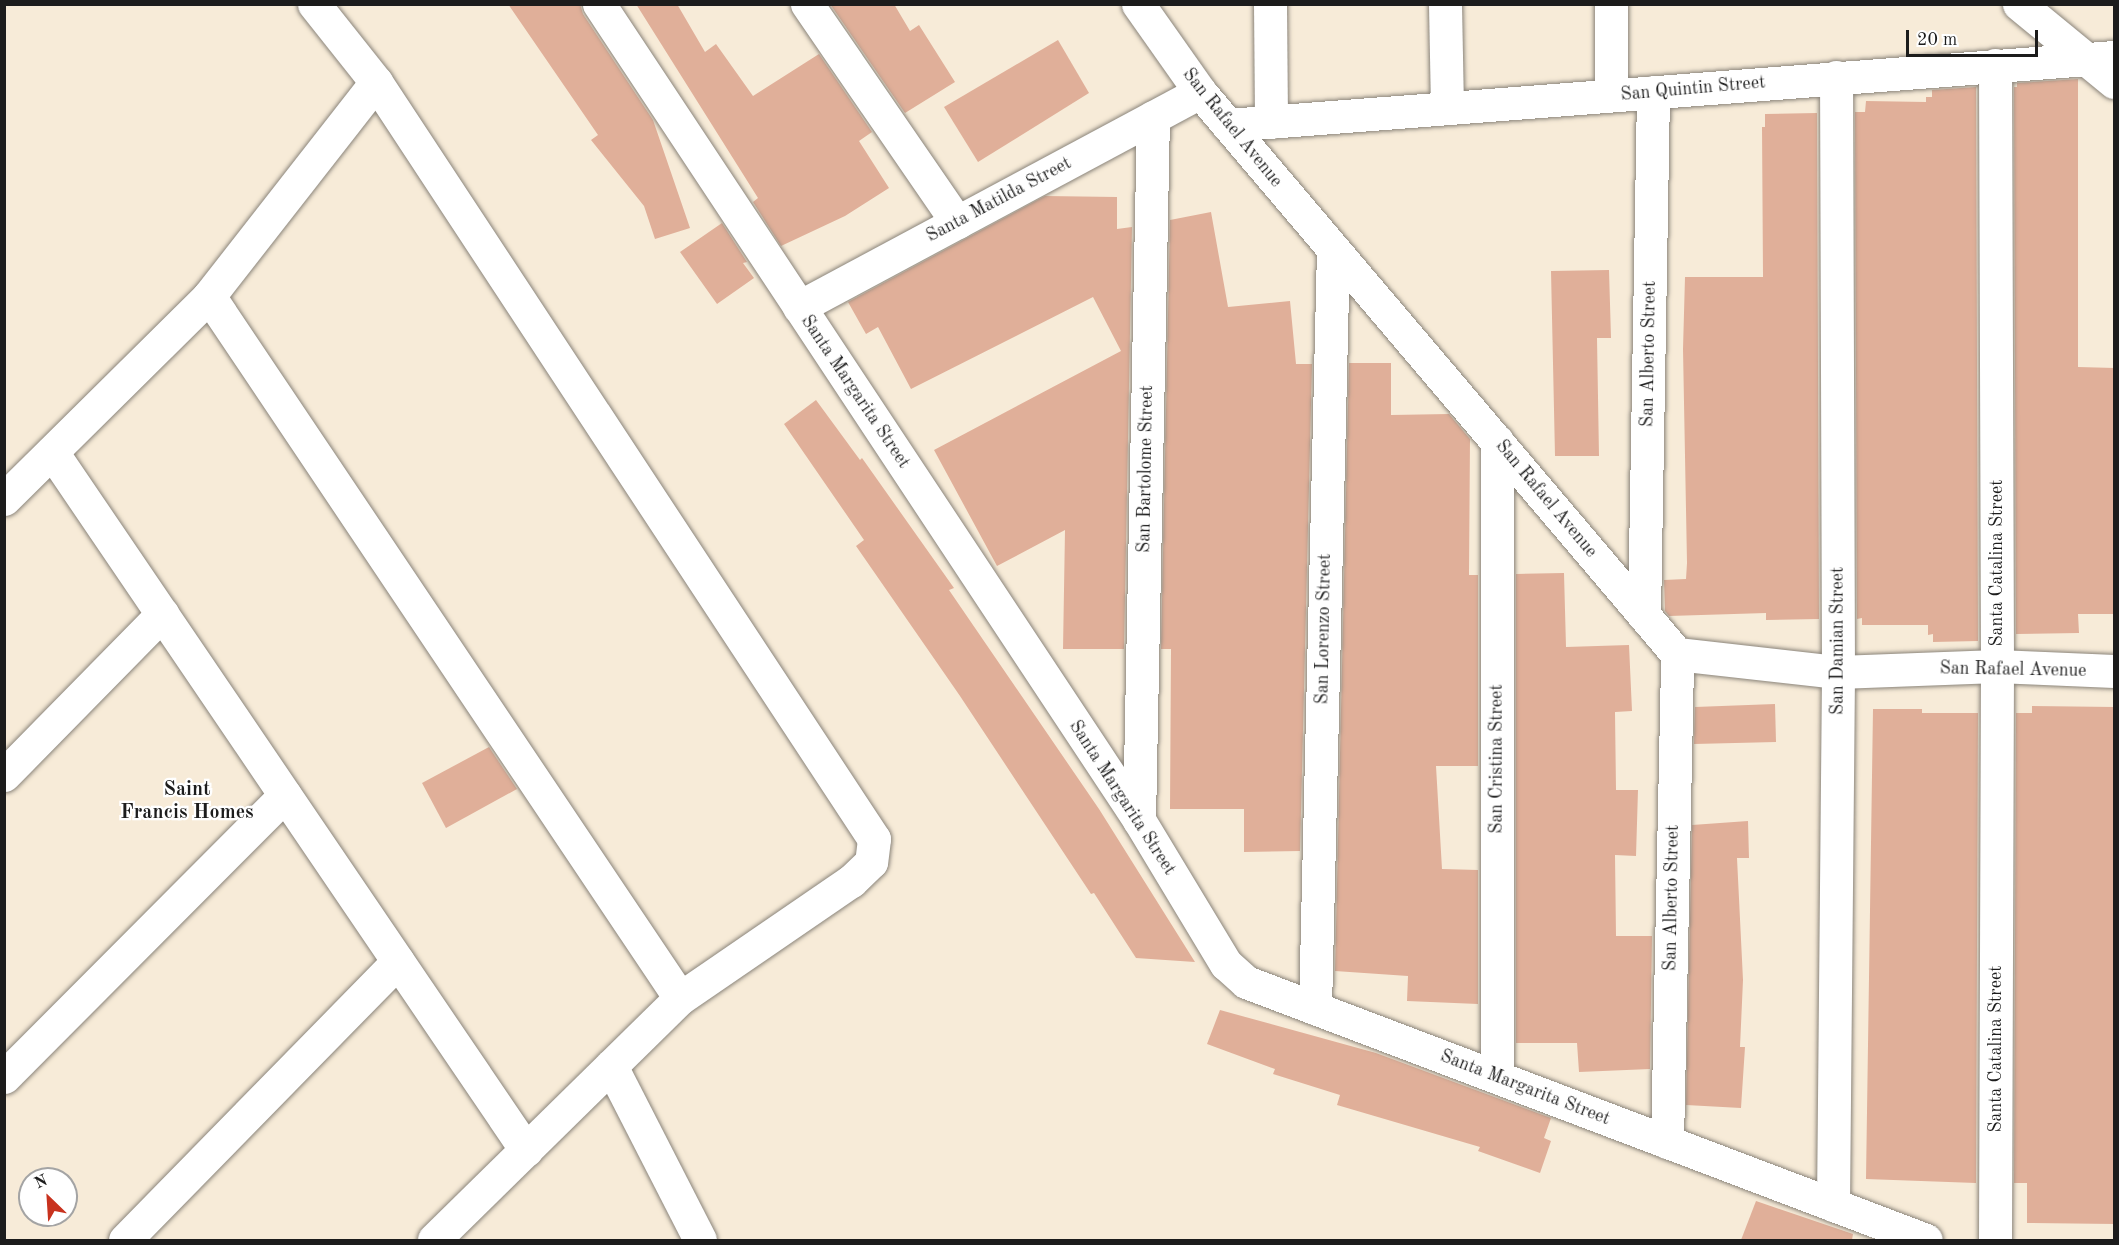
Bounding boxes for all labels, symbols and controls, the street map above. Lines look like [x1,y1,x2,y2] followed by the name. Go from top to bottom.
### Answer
[1909,18,2041,56] scale bar
[1917,31,1957,49] text: 20 m
[1177,64,1287,192] street label: San Rafael Avenue
[1620,72,1766,106] street label: San Quintin Street
[923,153,1075,247] street label: Santa Matilda Street
[1637,281,1661,427] street label: San Alberto Street
[796,311,914,473] street label: Santa Margarita Street
[1134,385,1158,553] street label: San Bartolome Street
[1491,436,1601,562] street label: San Rafael Avenue
[1986,479,2008,647] street label: Santa Catalina Street
[1312,553,1336,705] street label: San Lorenzo Street
[1827,567,1849,715] street label: San Damian Street
[1939,658,2087,682] street label: San Rafael Avenue
[1486,684,1508,834] street label: San Cristina Street
[1064,717,1180,879] street label: Santa Margarita Street
[120,778,254,825] district label: Saint Francis Homes
[1660,825,1684,971] street label: San Alberto Street
[1985,965,2007,1133] street label: Santa Catalina Street
[1437,1046,1613,1130] street label: Santa Margarita Street
[18,1167,78,1227] north arrow
[32,1173,50,1192] text: N

